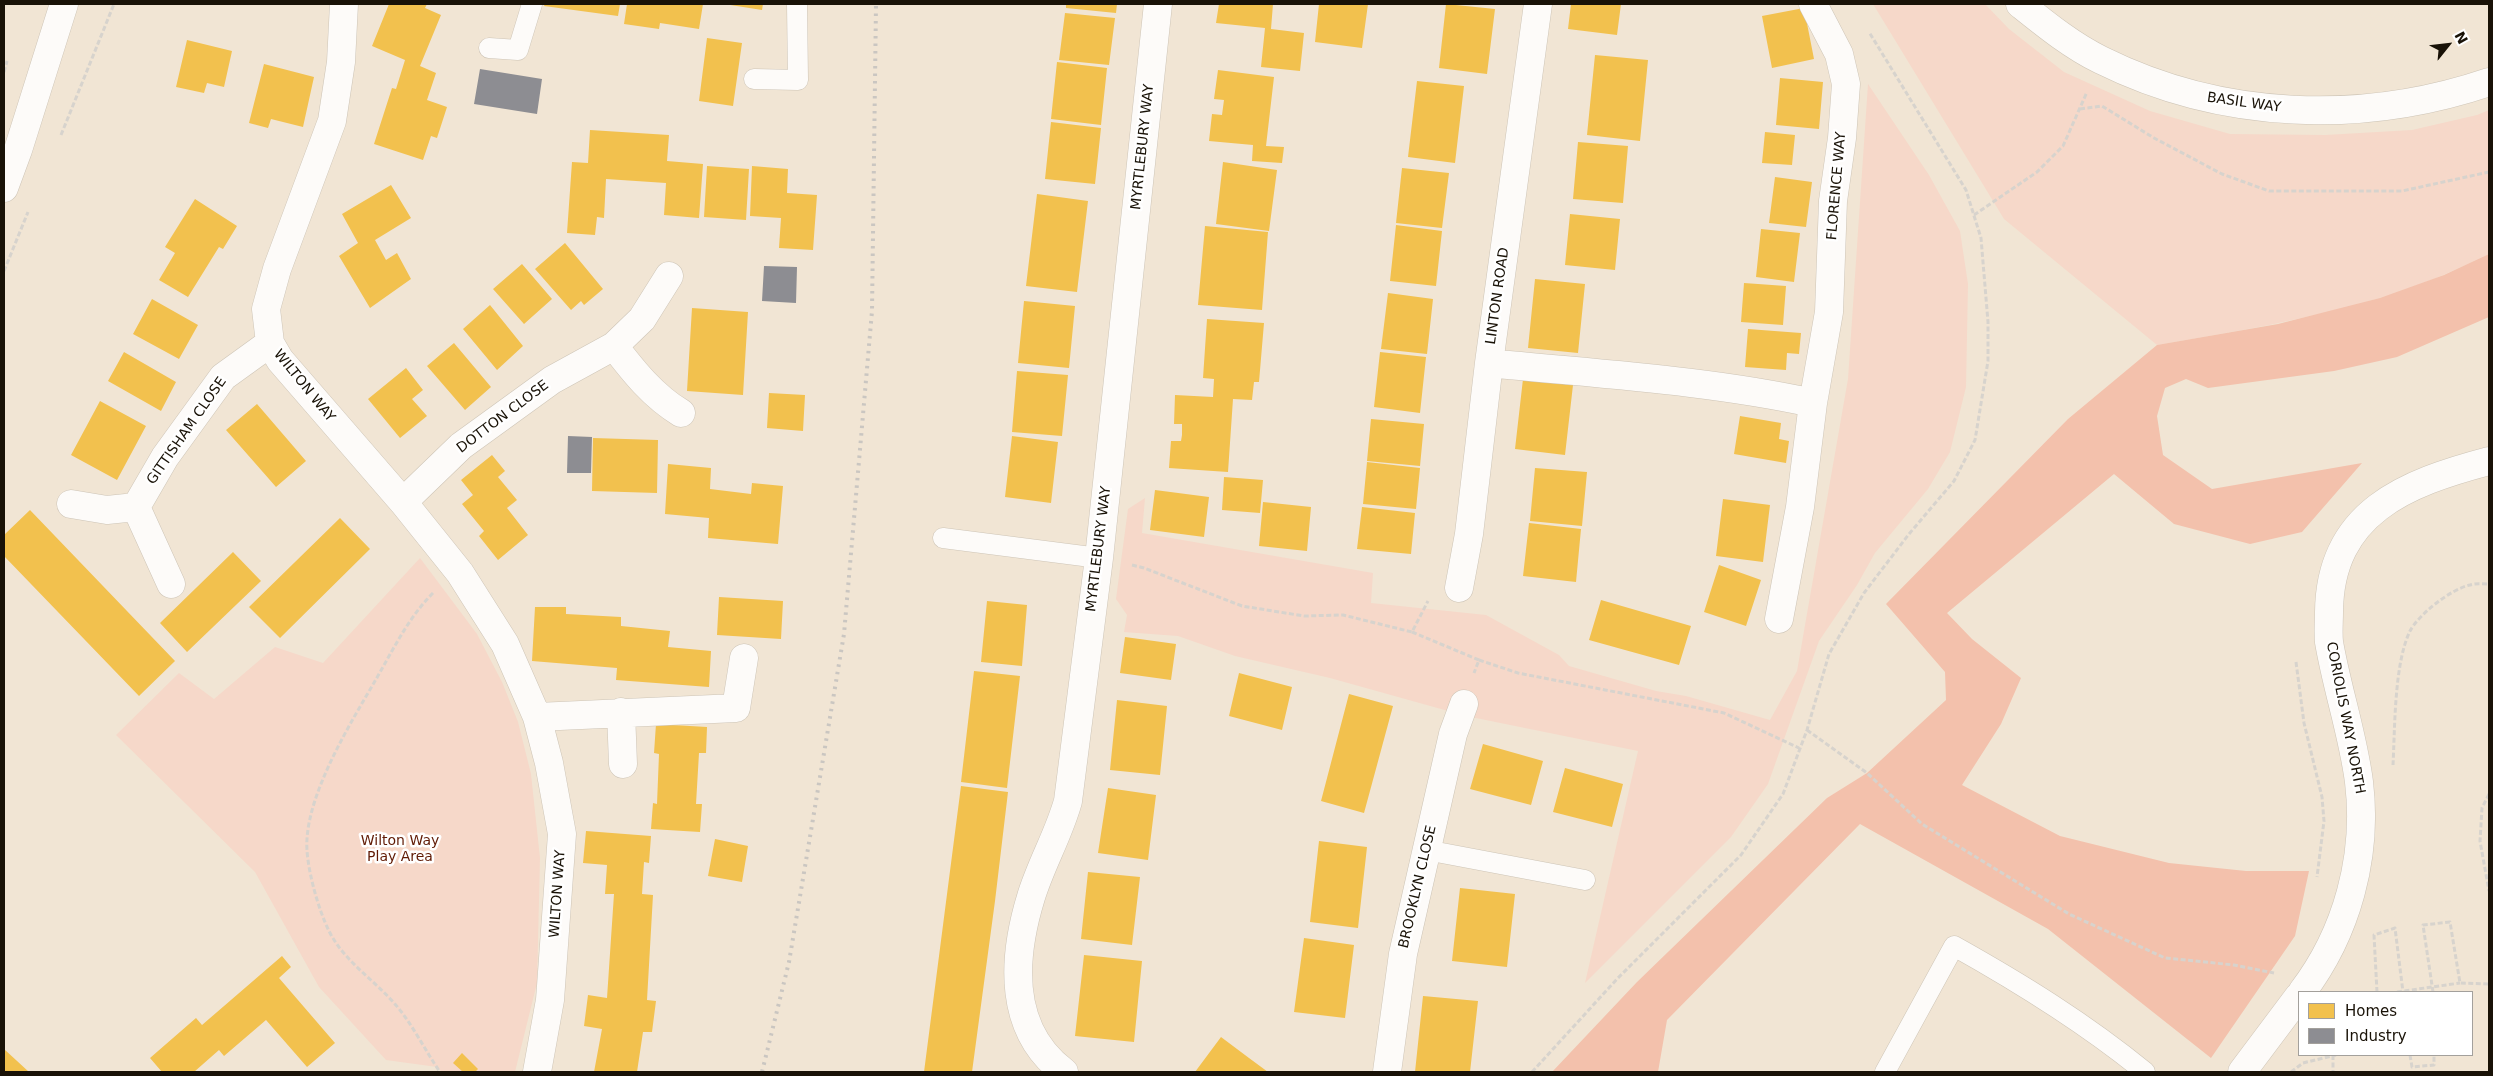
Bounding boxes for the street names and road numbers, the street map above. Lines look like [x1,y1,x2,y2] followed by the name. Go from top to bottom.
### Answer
[1128,83,1158,211] street label: MYRTLEBURY WAY
[2206,89,2282,117] street label: BASIL WAY
[1824,131,1850,241] street label: FLORENCE WAY
[1483,246,1513,346] street label: LINTON ROAD
[270,346,338,426] street label: WILTON WAY
[144,374,230,488] street label: GITTISHAM CLOSE
[454,377,552,457] street label: DOTTON CLOSE
[1083,485,1115,613] street label: MYRTLEBURY WAY
[2322,640,2368,796] street label: CORIOLIS WAY NORTH
[1396,824,1440,950] street label: BROOKLYN CLOSE
[547,849,569,939] street label: WILTON WAY

